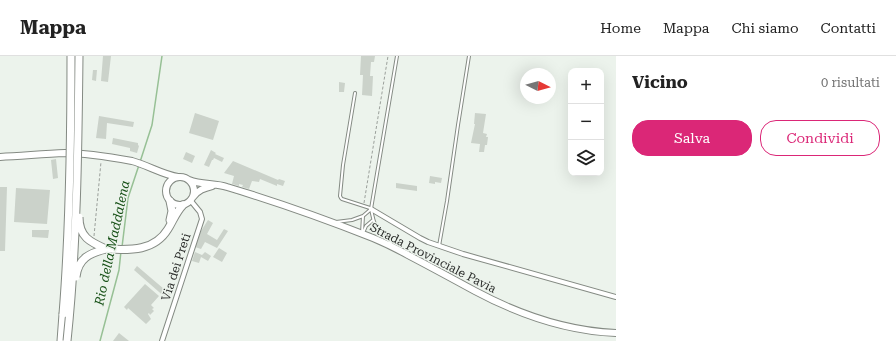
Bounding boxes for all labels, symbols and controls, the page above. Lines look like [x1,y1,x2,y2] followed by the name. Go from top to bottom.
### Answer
[20,16,86,39] text: Mappa
[600,20,641,36] text: Home
[663,20,709,36] text: Mappa
[731,20,799,36] text: Chi siamo
[821,20,876,36] text: Contatti
[520,68,556,104] north arrow
[568,68,604,176] map controls
[568,68,604,104] button: +
[632,72,688,92] text: Vicino
[821,75,880,90] text: 0 risultati
[568,104,604,140] button: −
[632,120,752,156] button: Salva
[760,120,880,156] button: Condividi
[568,140,604,176] button: layers
[91,179,133,308] water label: Rio della Maddalena
[368,220,499,296] street label: Strada Provinciale Pavia
[158,231,194,303] street label: Via dei Preti

